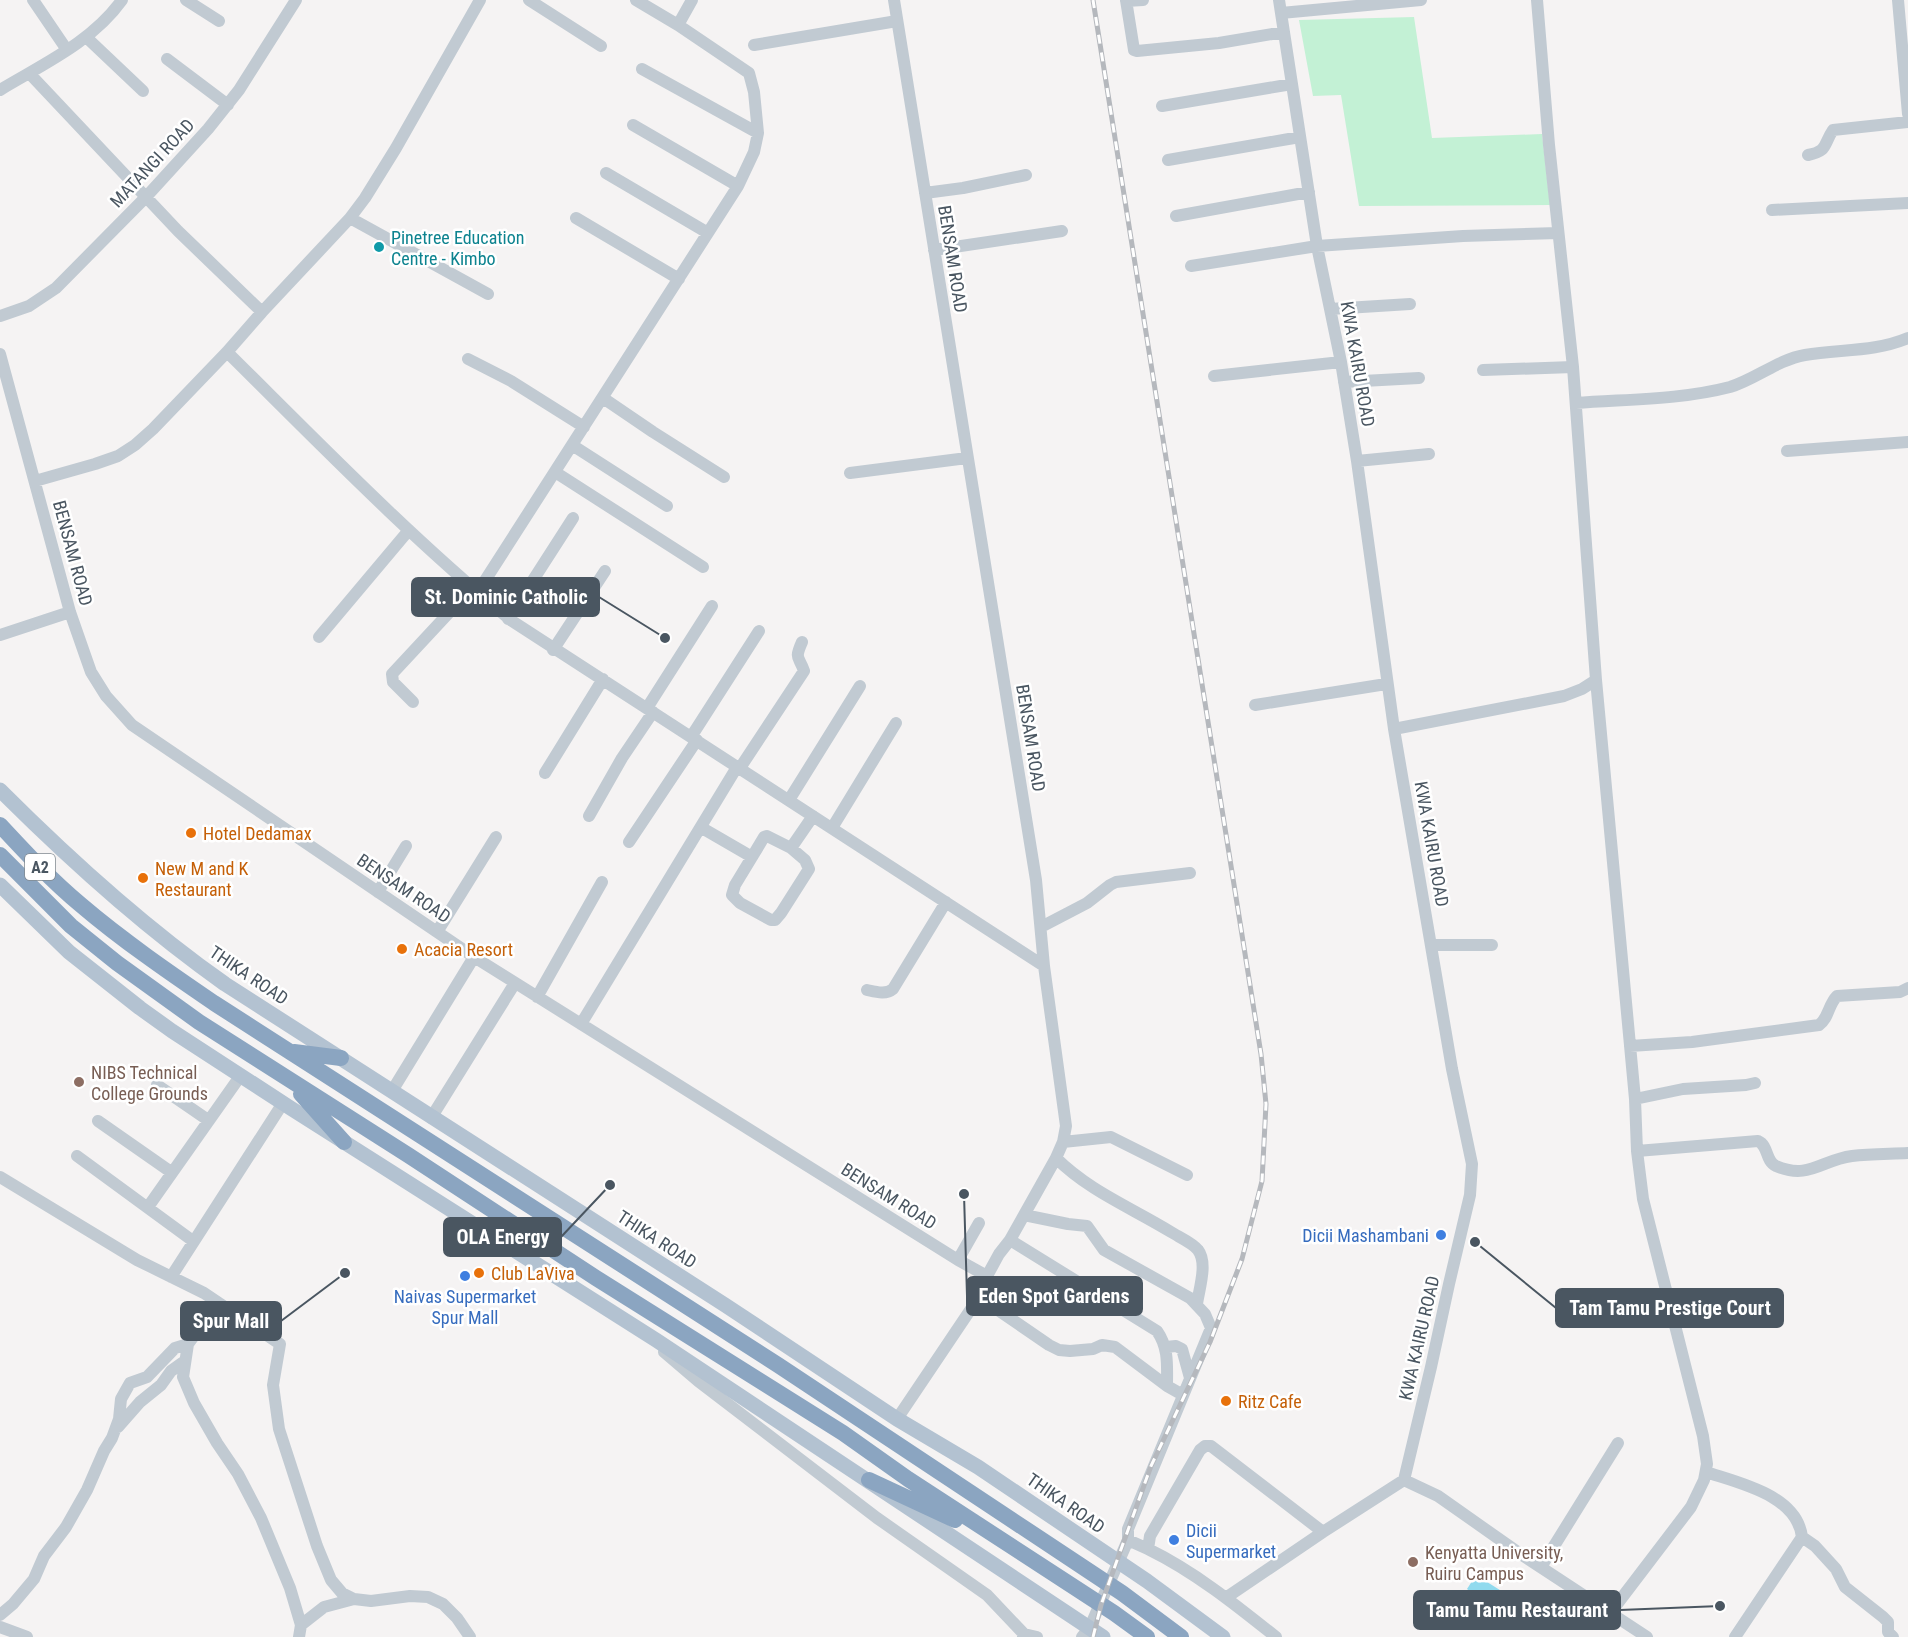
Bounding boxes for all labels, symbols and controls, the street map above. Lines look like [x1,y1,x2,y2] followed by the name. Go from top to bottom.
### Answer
[106,114,198,212] street label: MATANGI ROAD
[934,204,972,314] street label: BENSAM ROAD
[391,227,524,269] place label: Pinetree Education Centre - Kimbo
[372,240,386,254] marker: Pinetree Education Centre - Kimbo
[1337,300,1379,428] street label: KWA KAIRU ROAD
[49,498,97,608] street label: BENSAM ROAD
[412,578,599,616] callout: St. Dominic Catholic
[424,585,588,609] text: St. Dominic Catholic
[1012,683,1050,793] street label: BENSAM ROAD
[1411,780,1453,908] street label: KWA KAIRU ROAD
[203,823,312,844] place label: Hotel Dedamax
[184,826,198,840] marker: Hotel Dedamax
[353,849,455,927] street label: BENSAM ROAD
[25,854,55,880] road number: A2
[155,858,249,900] place label: New M and K Restaurant
[136,871,150,885] marker: New M and K Restaurant
[414,939,513,960] place label: Acacia Resort
[206,941,292,1009] street label: THIKA ROAD
[395,942,409,956] marker: Acacia Resort
[91,1062,208,1104] place label: NIBS Technical College Grounds
[72,1075,86,1089] marker: NIBS Technical College Grounds
[838,1158,940,1234] street label: BENSAM ROAD
[613,1206,701,1272] street label: THIKA ROAD
[444,1218,561,1256] callout: OLA Energy
[456,1225,550,1249] text: OLA Energy
[1302,1225,1429,1246] place label: Dicii Mashambani
[1434,1228,1448,1242] marker: Dicii Mashambani
[491,1263,575,1284] place label: Club LaViva
[472,1266,486,1280] marker: Club LaViva
[458,1269,472,1283] marker: Naivas Supermarket Spur Mall
[1394,1274,1444,1402] street label: KWA KAIRU ROAD
[967,1277,1142,1315] callout: Eden Spot Gardens
[979,1284,1129,1308] text: Eden Spot Gardens
[394,1286,536,1328] place label: Naivas Supermarket Spur Mall
[1556,1289,1783,1327] callout: Tam Tamu Prestige Court
[1569,1296,1771,1320] text: Tam Tamu Prestige Court
[181,1302,281,1340] callout: Spur Mall
[193,1309,269,1333] text: Spur Mall
[1238,1391,1302,1412] place label: Ritz Cafe
[1219,1394,1233,1408] marker: Ritz Cafe
[1023,1469,1109,1537] street label: THIKA ROAD
[1186,1520,1276,1562] place label: Dicii Supermarket
[1167,1533,1181,1547] marker: Dicii Supermarket
[1425,1542,1563,1584] place label: Kenyatta University, Ruiru Campus
[1406,1555,1420,1569] marker: Kenyatta University, Ruiru Campus
[1414,1591,1620,1629] callout: Tamu Tamu Restaurant
[1426,1598,1608,1622] text: Tamu Tamu Restaurant

